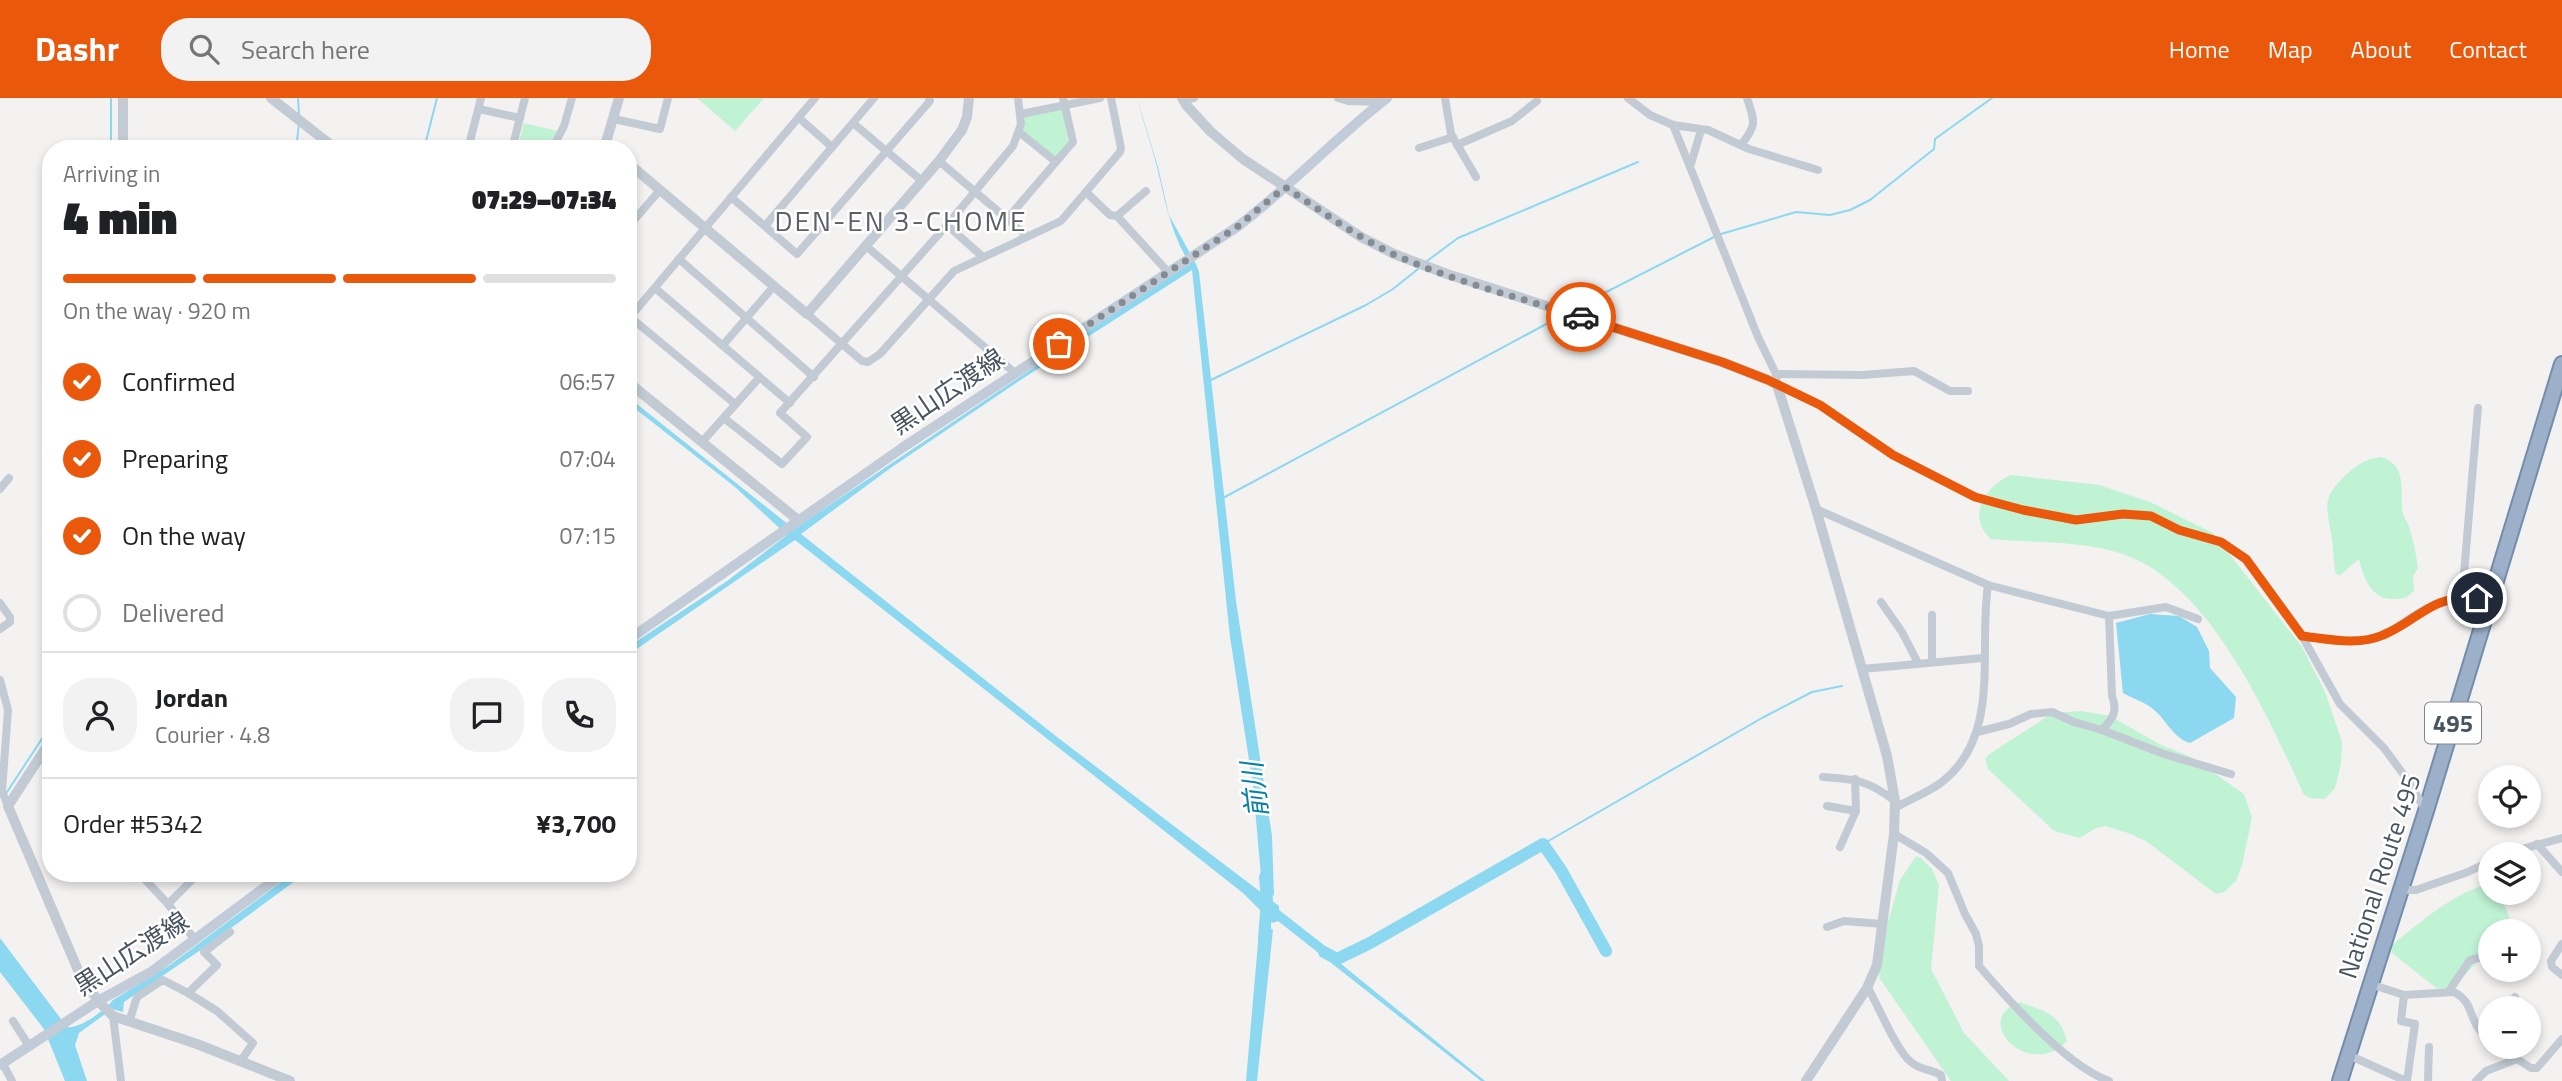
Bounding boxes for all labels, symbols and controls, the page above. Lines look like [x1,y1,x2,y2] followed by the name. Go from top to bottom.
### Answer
[161,18,651,81] search box
[35,24,119,74] text: Dashr
[185,30,223,68] icon: search
[241,30,370,69] text: Search here
[2169,31,2230,67] text: Home
[2268,31,2313,67] text: Map
[2351,31,2411,67] text: About
[2449,31,2527,67] text: Contact
[63,156,160,191] text: Arriving in
[472,180,616,219] text: 07:29–07:34
[63,182,177,252] text: 4 min
[775,199,1027,242] district label: DEN-EN 3-CHOME
[1546,282,1616,352] courier
[63,293,251,328] text: On the way · 920 m
[1562,298,1600,336] icon: car
[1029,314,1089,374] pin
[1040,325,1078,363] icon: bag
[882,338,1012,444] street label: 黒山広渡線
[122,362,236,401] text: Confirmed
[63,363,101,401] icon: check
[559,364,616,399] text: 06:57
[122,439,228,478] text: Preparing
[63,440,101,478] icon: check
[559,441,616,476] text: 07:04
[122,516,246,555] text: On the way
[63,517,101,555] icon: check
[559,518,616,553] text: 07:15
[2447,568,2507,628] pin
[2458,579,2496,617] icon: home
[122,593,225,632] text: Delivered
[63,678,137,752] button: person
[155,678,228,717] text: Jordan
[450,678,524,752] button: chat
[542,678,616,752] button: phone
[2425,702,2481,744] road number: 495
[155,717,270,752] text: Courier · 4.8
[1229,757,1279,820] water label: 前川
[2478,765,2541,1059] map controls
[2478,765,2541,828] button: locate
[2328,769,2430,983] street label: National Route 495
[63,804,203,843] text: Order #5342
[536,804,616,843] text: ¥3,700
[2478,842,2541,905] button: layers
[66,901,196,1005] street label: 黒山広渡線
[2478,919,2541,982] button: +
[2478,996,2541,1059] button: −

